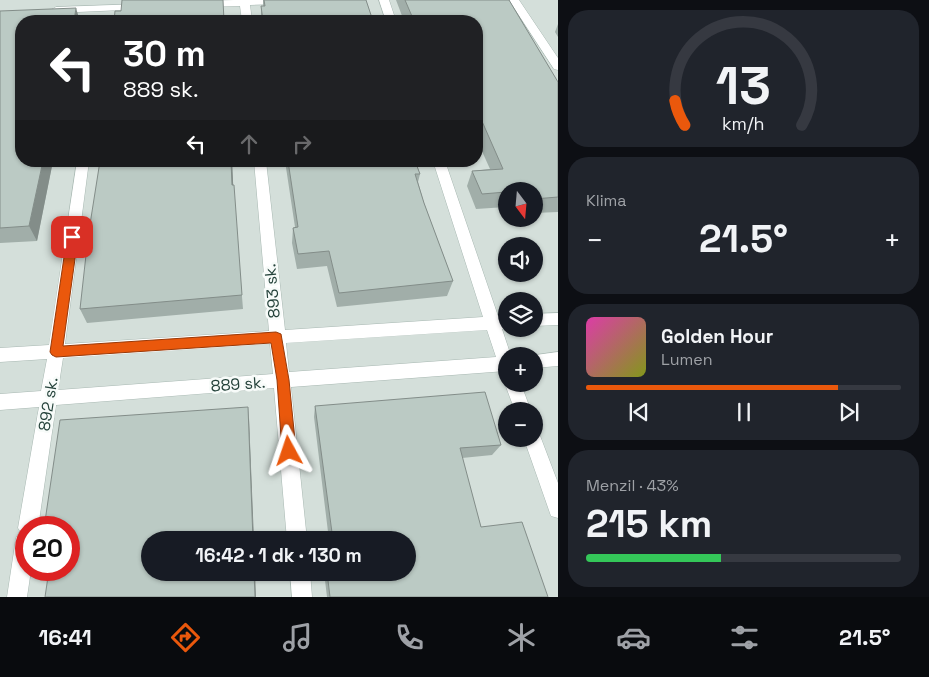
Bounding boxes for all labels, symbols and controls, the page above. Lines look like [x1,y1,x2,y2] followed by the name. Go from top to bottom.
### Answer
[123,32,206,76] text: 30 m
[40,35,105,100] icon: left
[716,53,771,119] text: 13
[123,75,199,103] text: 889 sk.
[722,112,765,135] text: km/h
[182,130,210,158] icon: left
[235,130,263,158] icon: ahead
[288,130,316,158] icon: right
[498,182,542,228] north arrow
[498,182,543,447] map controls
[586,190,627,211] text: Klima
[699,215,788,263] text: 21.5°
[51,216,93,258] pin
[586,222,603,258] text: −
[884,222,901,258] text: +
[58,223,86,251] icon: arrive
[498,237,543,282] button: sound
[259,263,285,319] street label: 893 sk.
[498,292,543,337] button: layers
[661,324,773,349] text: Golden Hour
[498,347,543,392] button: +
[661,349,713,370] text: Lumen
[210,372,266,396] street label: 889 sk.
[33,375,63,433] street label: 892 sk.
[625,398,653,426] icon: previous
[730,398,758,426] icon: pause
[835,398,863,426] icon: next
[498,402,543,447] button: −
[262,424,314,476] position arrow
[586,475,679,496] text: Menzil · 43%
[586,500,712,548] text: 215 km
[15,516,80,581] speed limit sign: 20
[195,543,362,568] text: 16:42 · 1 dk · 130 m
[168,620,203,655] icon: directions
[280,620,315,655] icon: music
[392,620,427,655] icon: phone
[504,620,539,655] icon: climate
[616,620,651,655] icon: car
[727,620,762,655] icon: filters
[38,623,92,651] text: 16:41
[839,623,891,651] text: 21.5°

